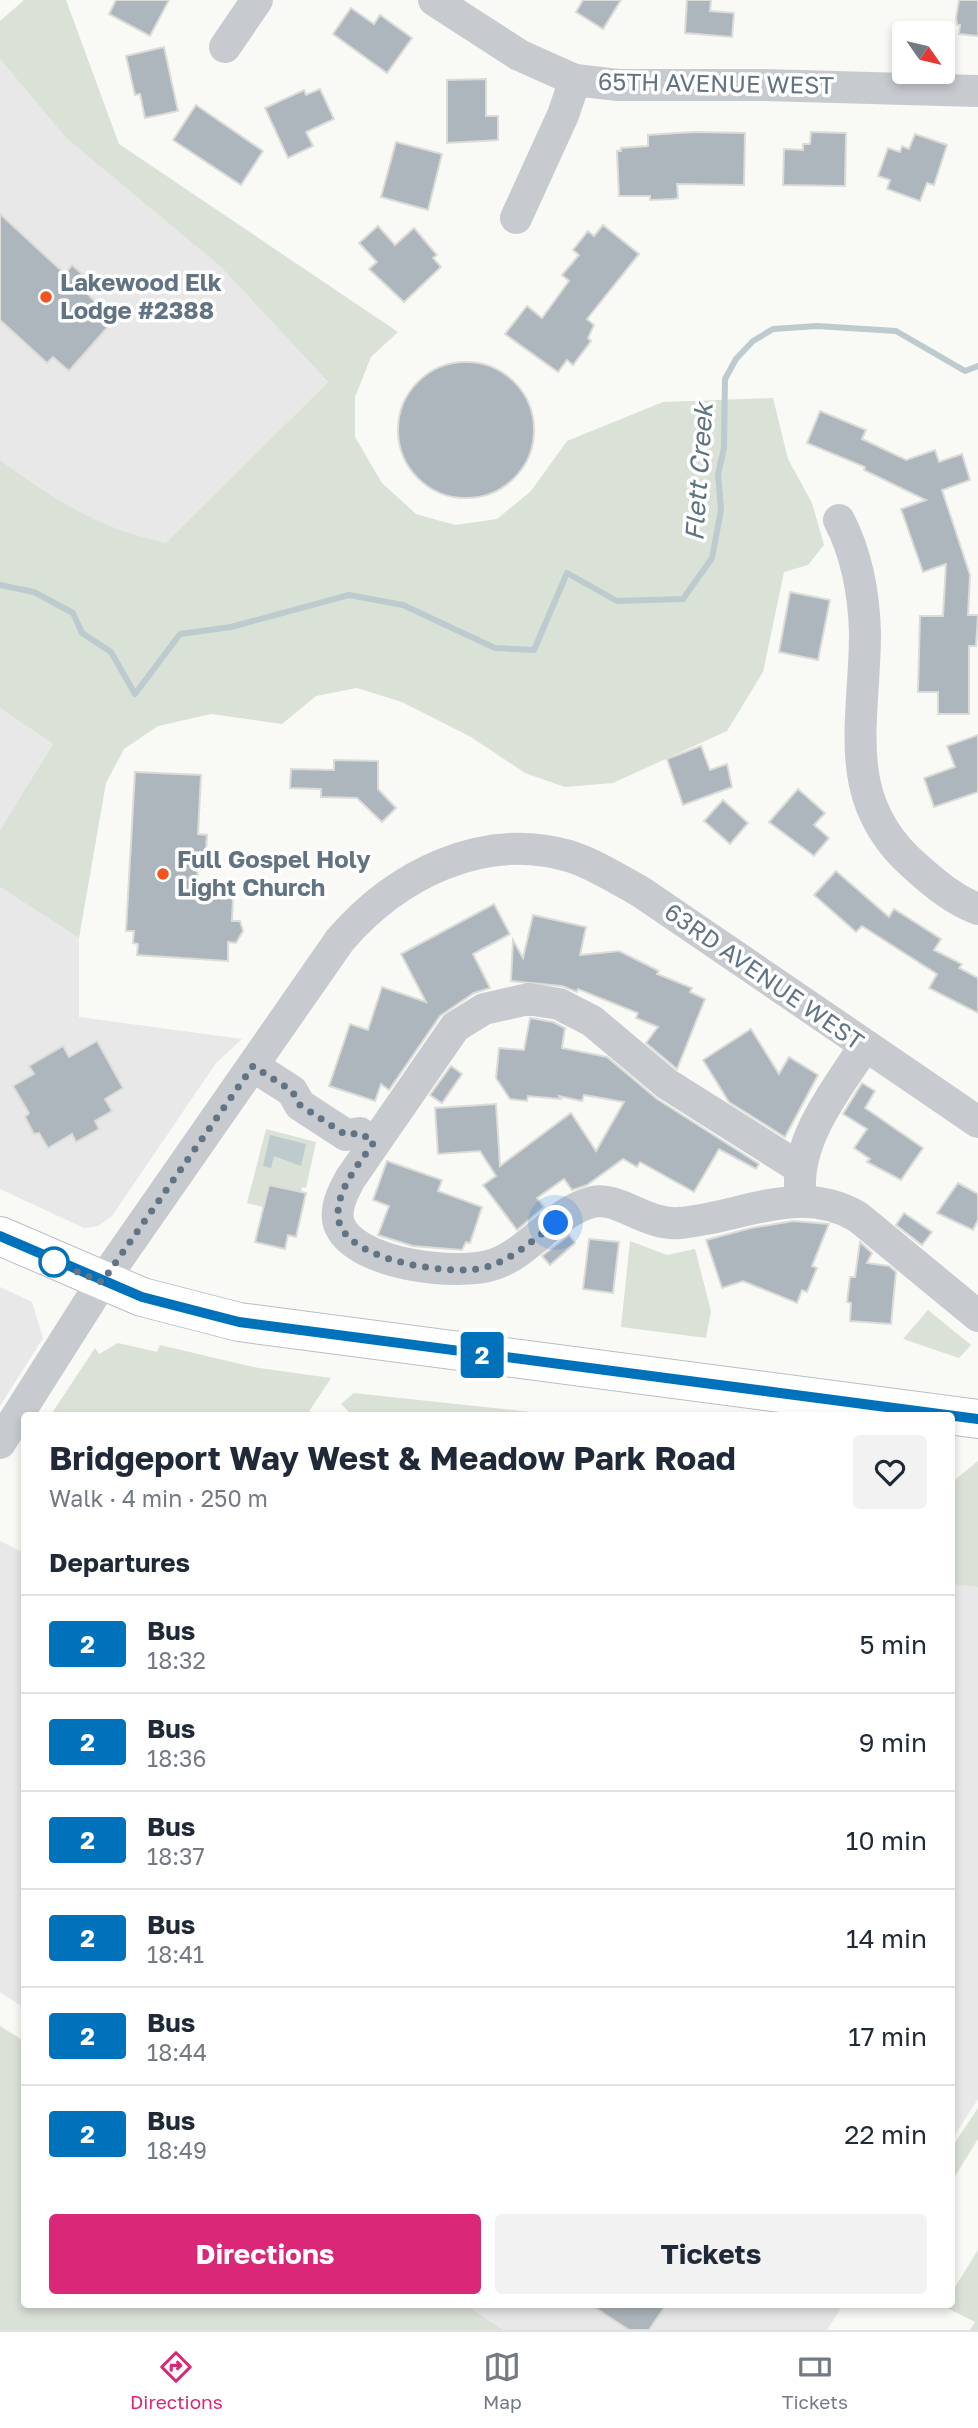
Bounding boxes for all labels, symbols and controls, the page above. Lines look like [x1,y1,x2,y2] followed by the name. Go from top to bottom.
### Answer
[892,21,956,84] north arrow
[892,21,955,84] map controls
[598,66,835,99] street label: 65TH AVENUE WEST
[60,267,222,324] place label: Lakewood Elk Lodge #2388
[38,289,54,305] marker: Lakewood Elk Lodge #2388
[678,400,719,542] water label: Flett Creek
[177,844,371,901] place label: Full Gospel Holy Light Church
[155,866,171,882] marker: Full Gospel Holy Light Church
[660,896,870,1056] street label: 63RD AVENUE WEST
[538,1205,573,1240] your location
[39,1247,69,1277] unlabelled marker
[459,1332,505,1378] line badge: 2
[475,1340,489,1369] text: 2
[853,1435,927,1509] button: heart
[49,1438,736,1477] text: Bridgeport Way West & Meadow Park Road
[49,1484,268,1512] text: Walk · 4 min · 250 m
[49,1547,190,1578] text: Departures
[147,1615,195,1646] text: Bus
[80,1629,95,1658] text: 2
[859,1629,927,1660] text: 5 min
[147,1646,206,1674] text: 18:32
[147,1713,195,1744] text: Bus
[80,1727,95,1756] text: 2
[859,1727,927,1758] text: 9 min
[147,1744,206,1772] text: 18:36
[147,1811,195,1842] text: Bus
[80,1825,95,1854] text: 2
[846,1825,927,1856] text: 10 min
[147,1842,205,1870] text: 18:37
[147,1909,195,1940] text: Bus
[80,1923,95,1952] text: 2
[846,1923,927,1954] text: 14 min
[147,1940,204,1968] text: 18:41
[147,2007,195,2038] text: Bus
[80,2021,95,2050] text: 2
[848,2021,927,2052] text: 17 min
[147,2038,207,2066] text: 18:44
[147,2105,195,2136] text: Bus
[80,2119,95,2148] text: 2
[844,2119,927,2150] text: 22 min
[147,2136,207,2164] text: 18:49
[49,2214,481,2294] button: Directions
[495,2214,927,2294] button: Tickets
[130,2348,223,2413] tab: Directions
[483,2348,522,2413] tab: Map
[782,2348,848,2413] tab: Tickets

